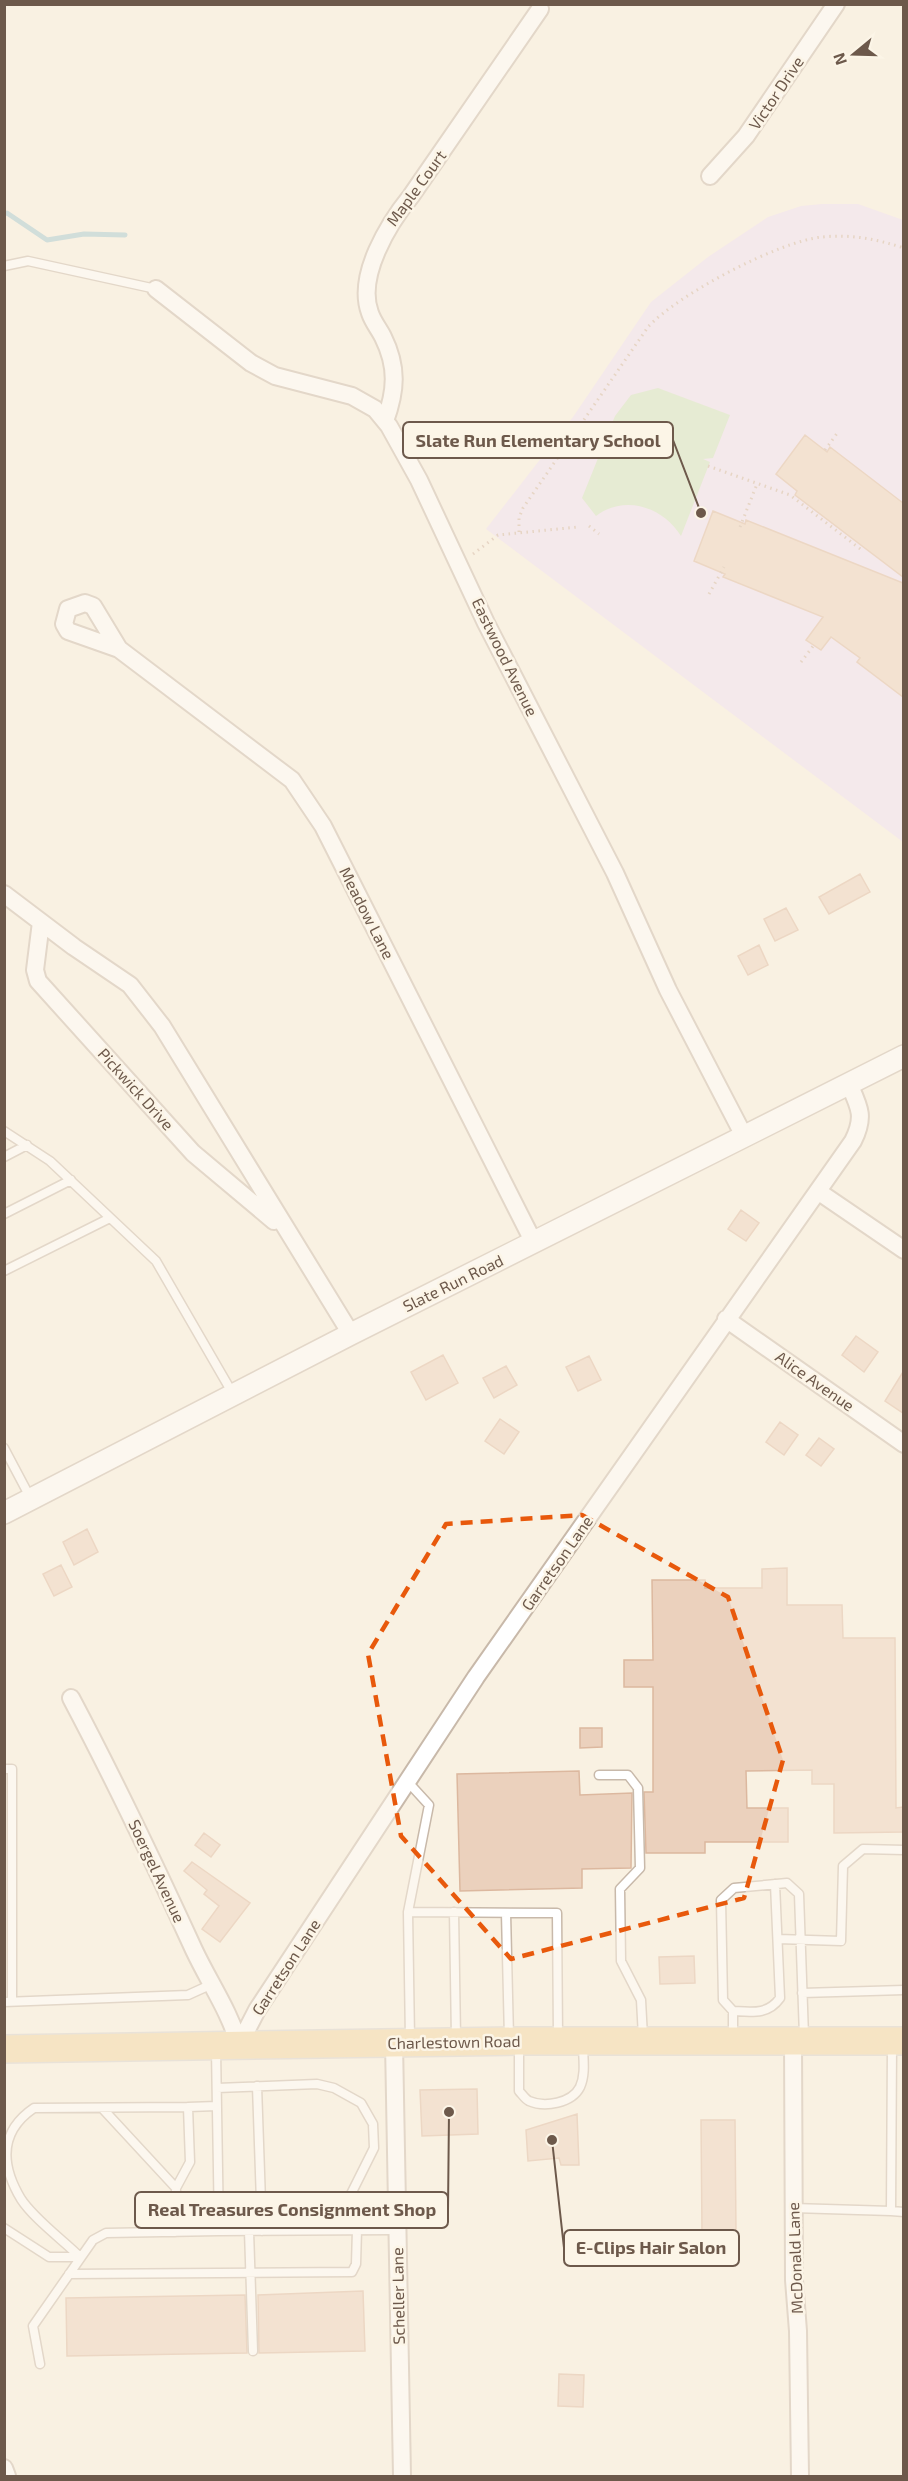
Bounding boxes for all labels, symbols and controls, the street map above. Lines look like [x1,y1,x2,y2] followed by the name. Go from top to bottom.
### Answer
[824,24,884,84] north arrow
[828,50,850,68] text: N
[744,52,807,133] street label: Victor Drive
[382,146,449,229] street label: Maple Court
[403,422,673,458] callout: Slate Run Elementary School
[415,429,661,451] text: Slate Run Elementary School
[469,595,542,719] street label: Eastwood Avenue
[336,863,399,962] street label: Meadow Lane
[95,1044,178,1134] street label: Pickwick Drive
[399,1250,506,1315] street label: Slate Run Road
[772,1346,858,1415] street label: Alice Avenue
[517,1512,596,1614] street label: Garretson Lane
[125,1816,190,1925] street label: Soergel Avenue
[247,1915,324,2019] street label: Garretson Lane
[387,2031,521,2052] street label: Charlestown Road
[135,2192,448,2228] callout: Real Treasures Consignment Shop
[148,2198,436,2220] text: Real Treasures Consignment Shop
[783,2202,806,2314] street label: McDonald Lane
[564,2230,739,2266] callout: E-Clips Hair Salon
[576,2236,726,2258] text: E-Clips Hair Salon
[387,2247,408,2345] street label: Scheller Lane

